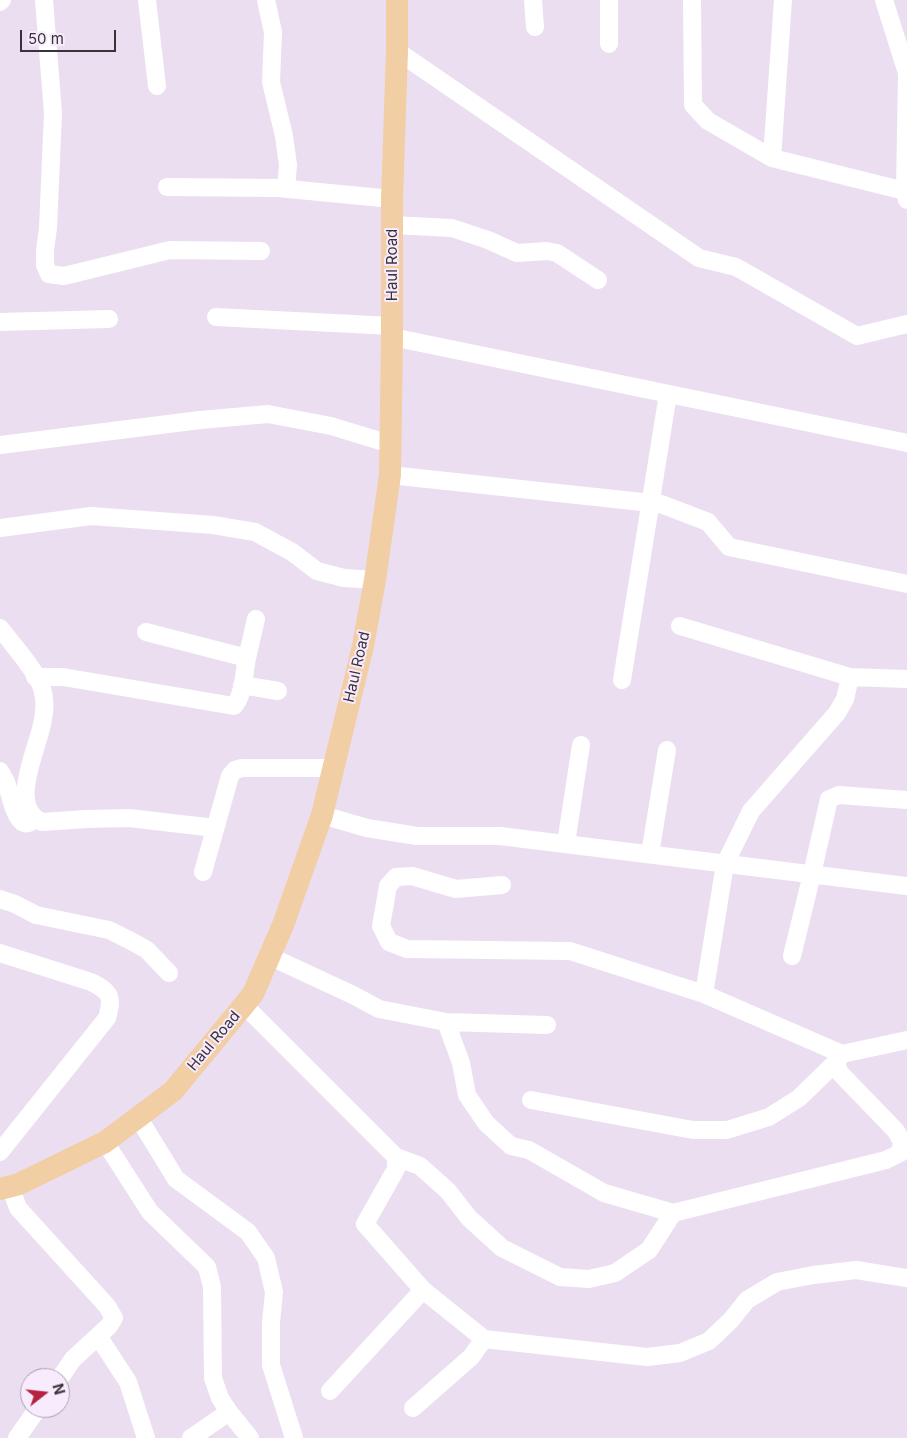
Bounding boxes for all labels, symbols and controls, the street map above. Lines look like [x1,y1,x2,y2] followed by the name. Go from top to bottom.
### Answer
[22,20,119,52] scale bar
[28,29,64,48] text: 50 m
[383,229,401,301] street label: Haul Road
[340,630,374,704] street label: Haul Road
[184,1007,244,1075] street label: Haul Road
[20,1368,70,1418] north arrow
[49,1382,69,1396] text: N

